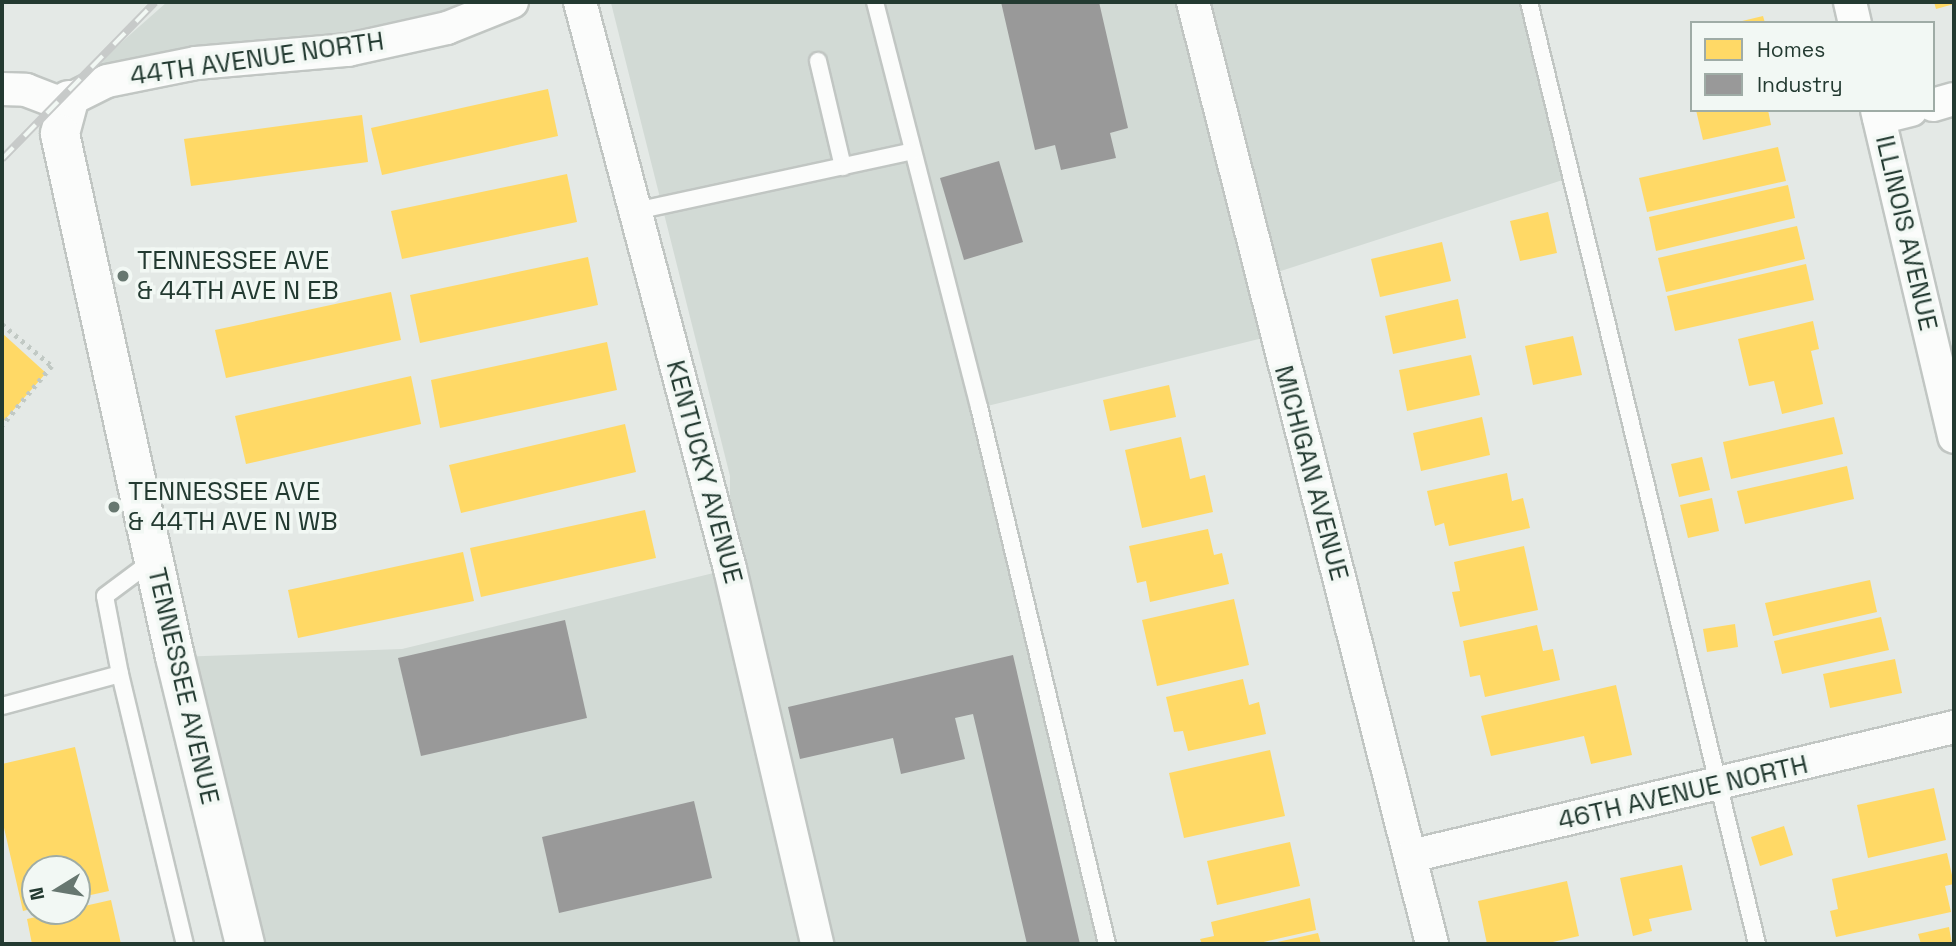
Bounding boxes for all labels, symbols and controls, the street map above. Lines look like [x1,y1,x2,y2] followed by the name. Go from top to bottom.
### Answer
[1690,21,1935,112] legend
[128,26,386,92] street label: 44TH AVENUE NORTH
[1757,36,1825,63] text: Homes
[1757,71,1843,98] text: Industry
[1868,132,1944,334] street label: ILLINOIS AVENUE
[137,245,339,306] place label: TENNESSEE AVE & 44TH AVE N EB
[115,268,131,284] marker: TENNESSEE AVE & 44TH AVE N EB
[659,357,749,587] street label: KENTUCKY AVENUE
[1267,362,1355,584] street label: MICHIGAN AVENUE
[128,476,338,538] place label: TENNESSEE AVE & 44TH AVE N WB
[106,499,122,515] marker: TENNESSEE AVE & 44TH AVE N WB
[141,565,225,807] street label: TENNESSEE AVENUE
[1555,749,1811,837] street label: 46TH AVENUE NORTH
[21,855,91,925] north arrow
[23,885,50,902] text: N

